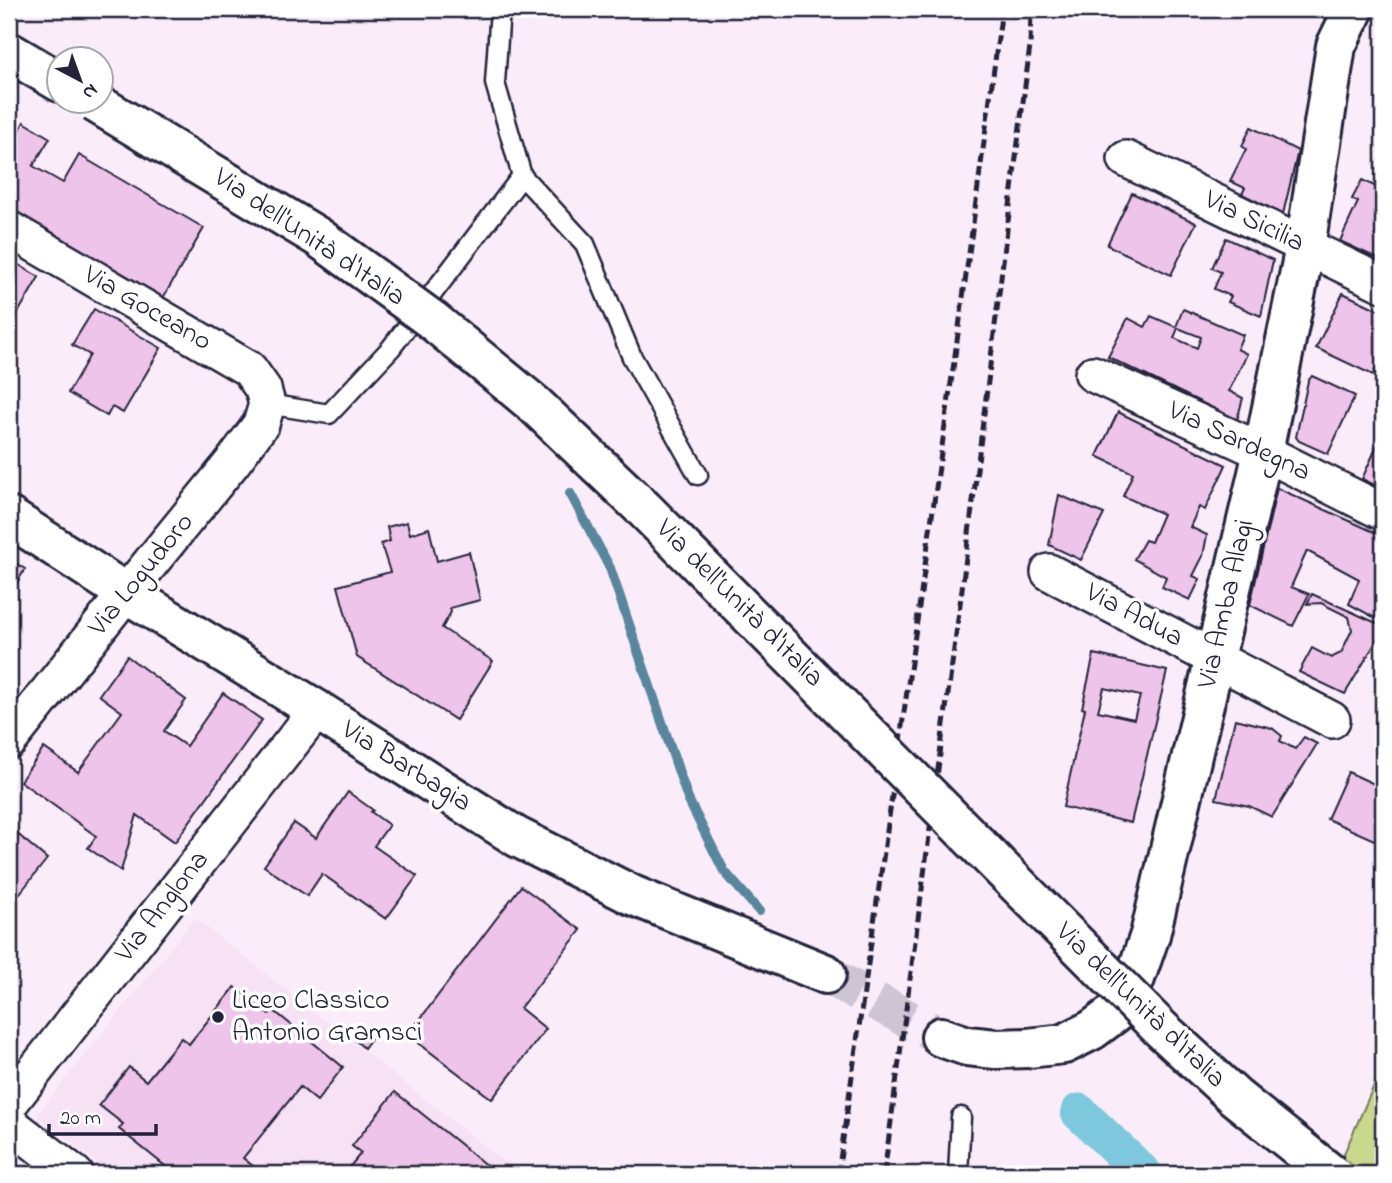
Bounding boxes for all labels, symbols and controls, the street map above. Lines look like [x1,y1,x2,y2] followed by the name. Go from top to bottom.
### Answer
[46,46,116,116] north arrow
[76,77,103,105] text: N
[204,158,413,318] street label: Via dell'Unità d'Italia
[1196,180,1311,264] street label: Via Sicilia
[74,255,219,362] street label: Via Goceano
[1160,391,1317,493] street label: Via Sardegna
[79,504,205,646] street label: Via Logudoro
[645,510,833,698] street label: Via dell'Unità d'Italia
[1187,515,1266,694] street label: Via Amba Alagi
[1077,573,1190,659] street label: Via Adua
[332,710,479,823] street label: Via Barbagia
[105,842,220,973] street label: Via Anglona
[1044,913,1235,1099] street label: Via dell'Unità d'Italia
[232,981,422,1054] place label: Liceo Classico Antonio Gramsci
[210,1009,226,1025] marker: Liceo Classico Antonio Gramsci
[49,1092,156,1136] scale bar
[60,1104,101,1134] text: 20 m

